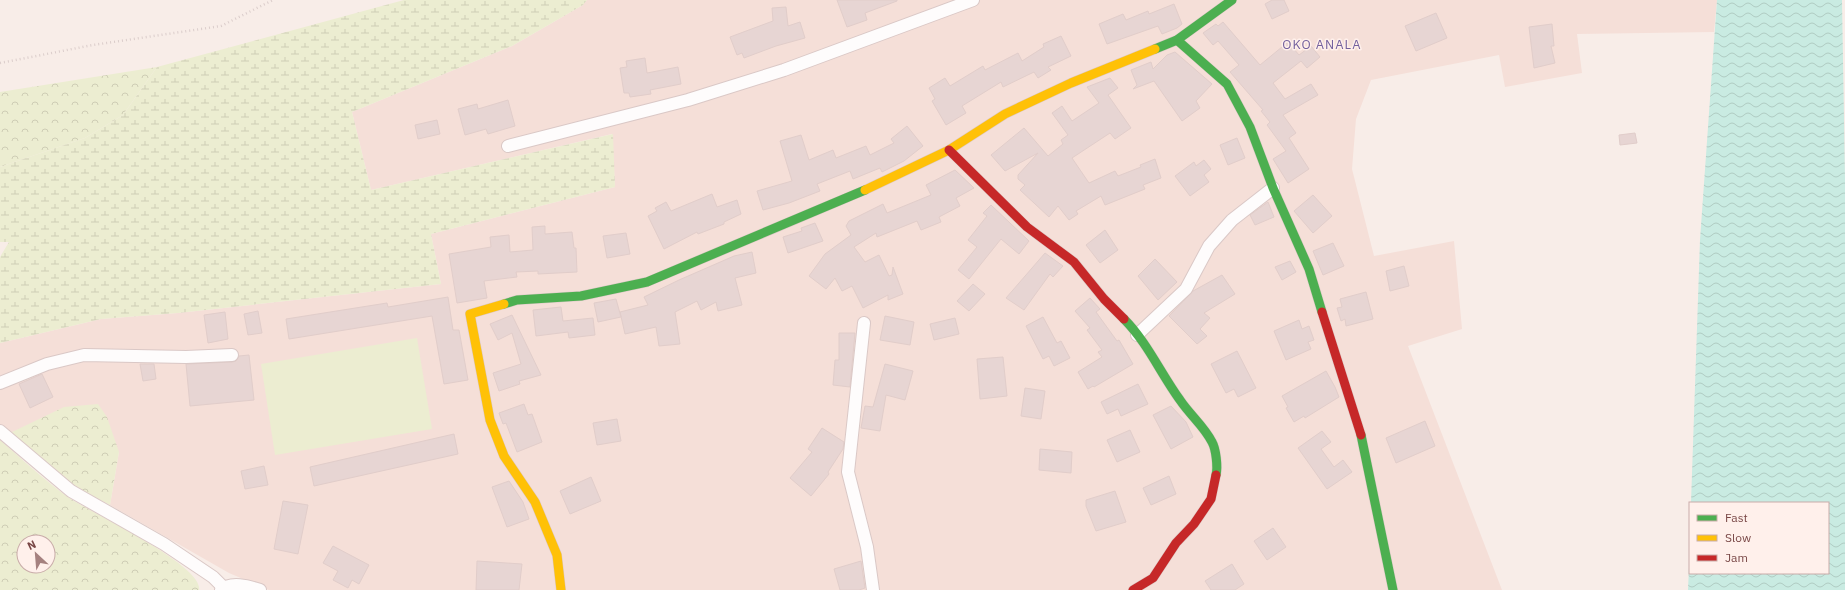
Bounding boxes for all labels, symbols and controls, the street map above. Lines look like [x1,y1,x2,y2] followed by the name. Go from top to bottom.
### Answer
[1282,36,1362,53] district label: OKO ANALA
[1689,502,1829,574] legend
[1725,510,1748,525] text: Fast
[1725,530,1751,545] text: Slow
[16,534,56,574] north arrow
[25,537,38,553] text: N
[1725,550,1748,565] text: Jam

